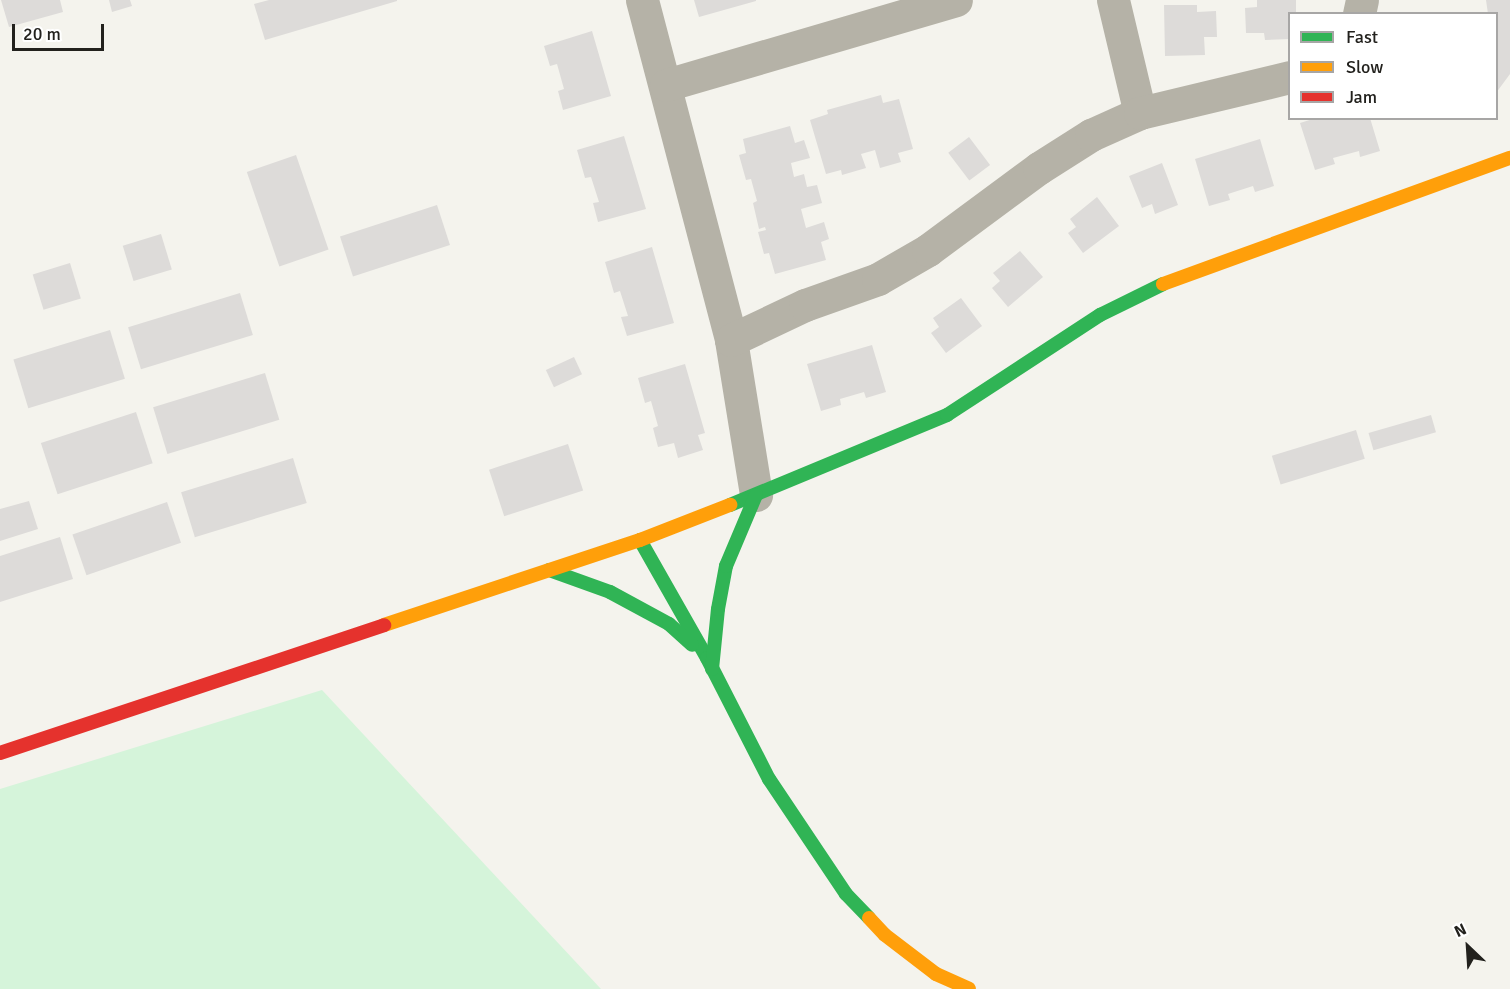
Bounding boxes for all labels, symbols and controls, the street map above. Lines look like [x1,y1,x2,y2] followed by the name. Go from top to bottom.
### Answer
[15,12,106,50] scale bar
[1288,12,1498,120] legend
[23,23,61,45] text: 20 m
[1346,26,1378,48] text: Fast
[1346,56,1383,78] text: Slow
[1346,86,1377,108] text: Jam
[1438,917,1498,977] north arrow
[1451,919,1470,942] text: N

